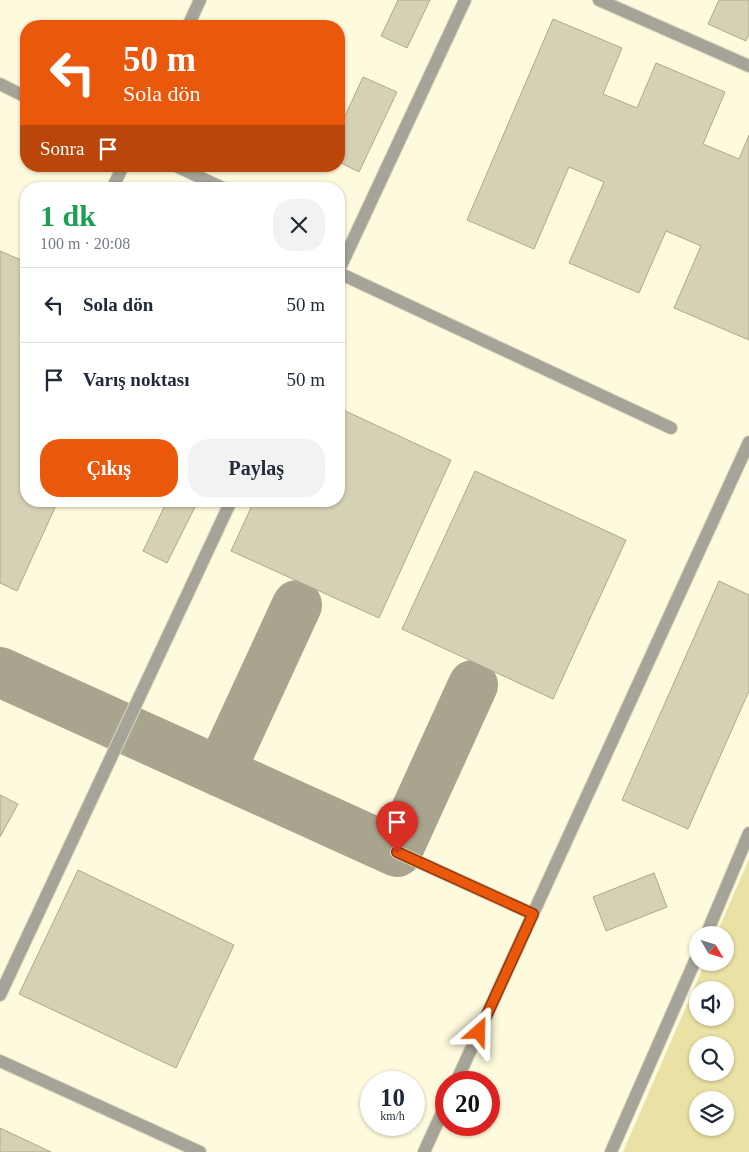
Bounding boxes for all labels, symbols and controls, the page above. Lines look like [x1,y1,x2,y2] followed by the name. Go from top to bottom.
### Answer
[40,40,105,105] icon: left
[123,40,196,79] text: 50 m
[123,81,201,106] text: Sola dön
[94,135,122,163] icon: arrive
[40,138,84,159] text: Sonra
[40,199,96,232] text: 1 dk
[273,199,325,251] button: close
[40,235,130,252] text: 100 m · 20:08
[40,291,68,319] icon: left
[83,294,153,315] text: Sola dön
[286,294,325,315] text: 50 m
[40,366,68,394] icon: arrive
[83,369,189,390] text: Varış noktası
[286,369,325,390] text: 50 m
[40,439,178,497] button: Çıkış
[188,439,325,497] button: Paylaş
[376,801,418,852] pin
[383,808,411,836] icon: arrive
[689,926,734,971] north arrow
[689,926,734,1136] map controls
[689,981,734,1026] button: sound
[452,1005,504,1057] position arrow
[689,1036,734,1081] button: search
[435,1071,500,1136] speed limit sign: 20
[380,1084,405,1111] text: 10
[689,1091,734,1136] button: layers
[380,1109,405,1123] text: km/h

